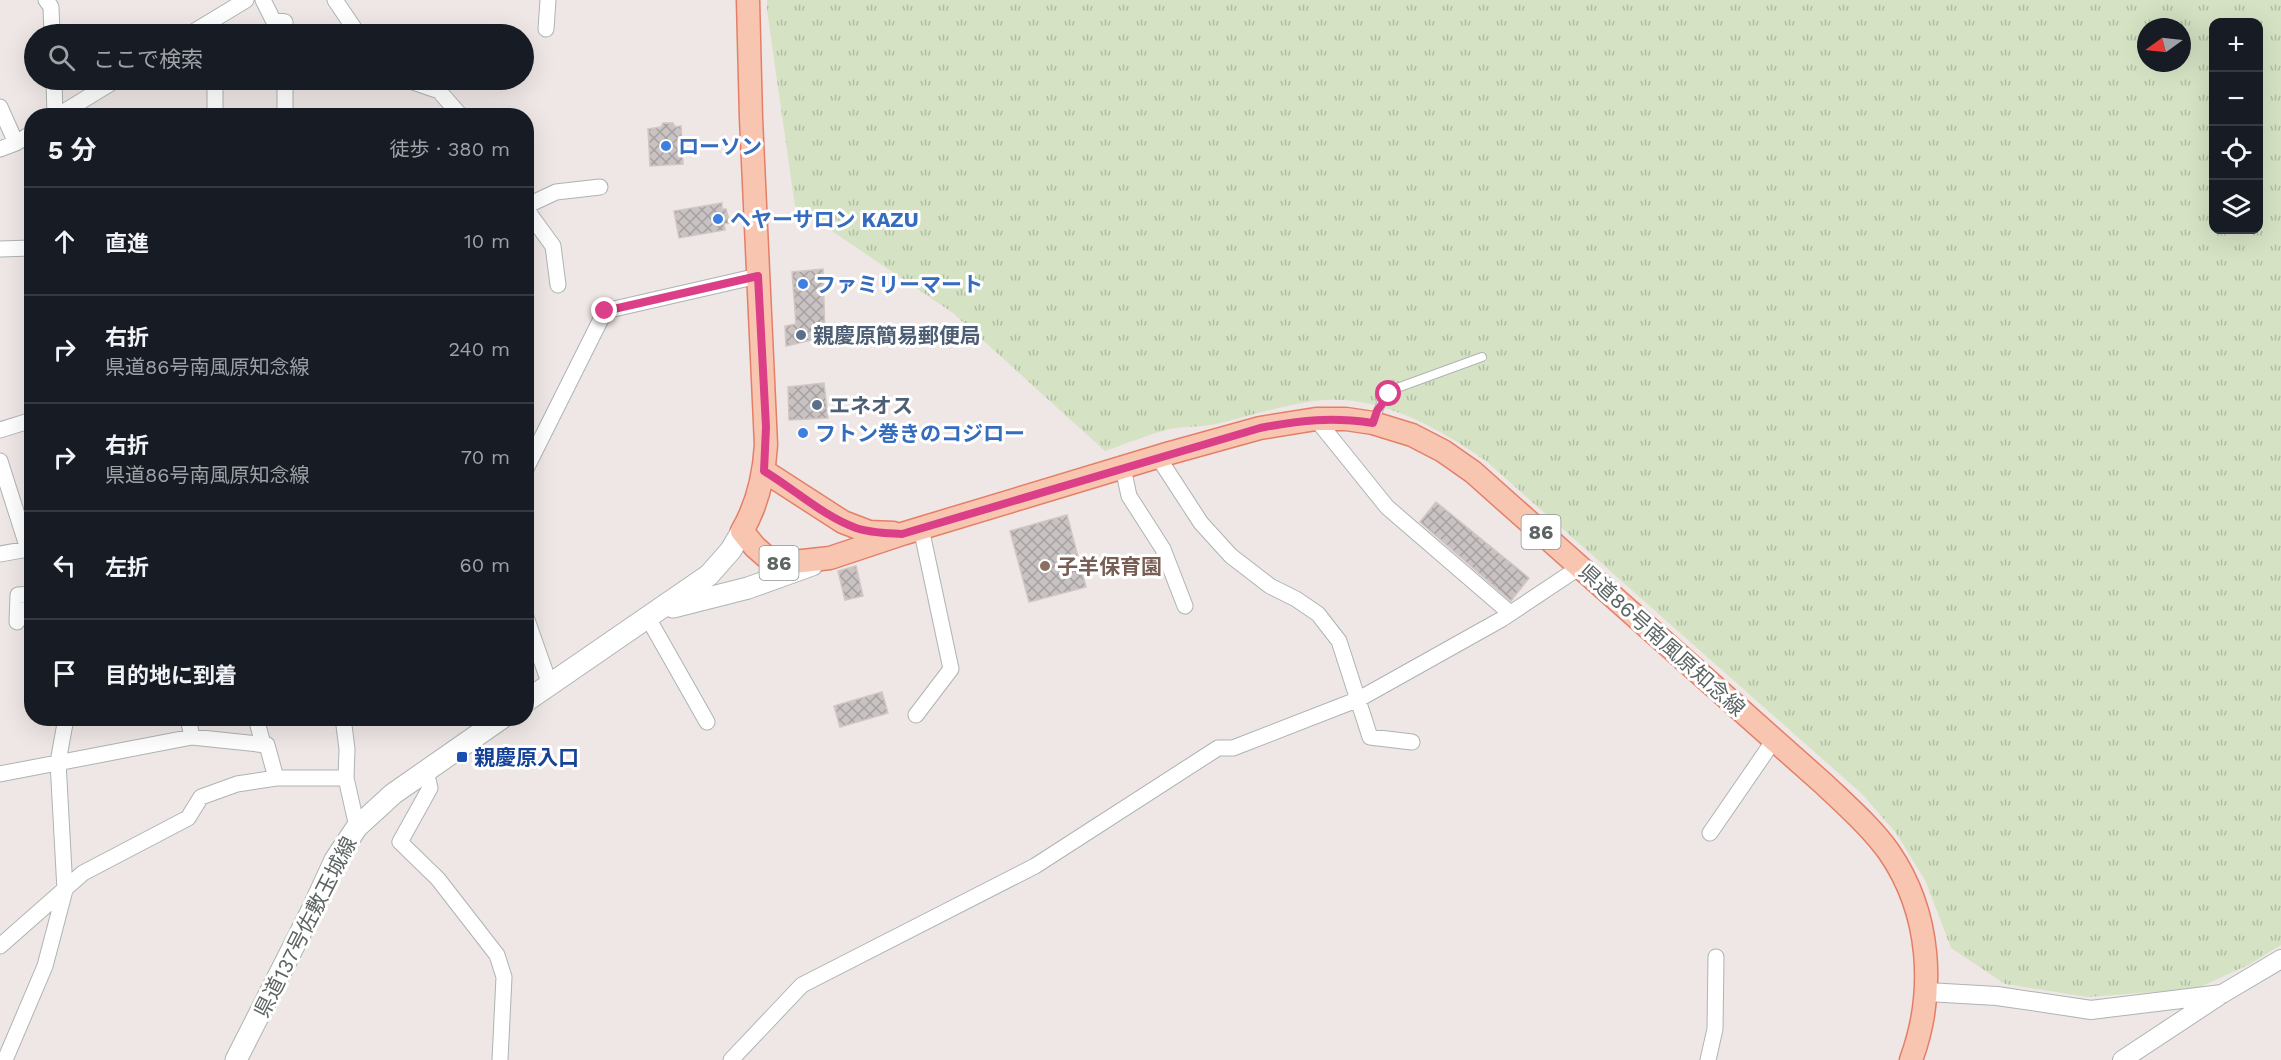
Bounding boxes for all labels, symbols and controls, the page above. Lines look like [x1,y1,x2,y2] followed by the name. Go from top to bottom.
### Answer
[2137,18,2191,72] north arrow
[2209,18,2263,234] map controls
[2209,18,2263,72] button: +
[24,24,534,90] search box
[45,41,78,74] icon: search
[93,47,203,72] text: ここで検索
[2209,72,2263,126] button: −
[2209,126,2263,180] button: locate
[678,134,762,159] place label: ローソン
[48,135,97,165] text: 5 分
[390,137,510,161] text: 徒歩 · 380 m
[659,139,673,153] marker: ローソン
[2209,180,2263,234] button: layers
[730,207,919,232] place label: ヘヤーサロン KAZU
[711,212,725,226] marker: ヘヤーサロン KAZU
[48,225,81,258] icon: ahead
[464,229,510,253] text: 10 m
[105,231,149,256] text: 直進
[815,272,983,297] place label: ファミリーマート
[796,277,810,291] marker: ファミリーマート
[591,297,617,323] route end
[813,323,981,348] place label: 親慶原簡易郵便局
[105,325,149,350] text: 右折
[794,328,808,342] marker: 親慶原簡易郵便局
[48,333,81,366] icon: right
[448,337,510,361] text: 240 m
[105,355,309,379] text: 県道86号南風原知念線
[1375,380,1401,406] route start
[829,393,913,418] place label: エネオス
[810,398,824,412] marker: エネオス
[815,421,1025,446] place label: フトン巻きのコジロー
[796,426,810,440] marker: フトン巻きのコジロー
[105,433,149,458] text: 右折
[48,441,81,474] icon: right
[461,445,510,469] text: 70 m
[105,463,309,487] text: 県道86号南風原知念線
[1522,515,1560,549] road number: 86
[760,546,798,580] road number: 86
[48,549,81,582] icon: left
[460,553,510,577] text: 60 m
[1057,554,1162,579] place label: 子羊保育園
[105,555,149,580] text: 左折
[1038,559,1052,573] marker: 子羊保育園
[1574,559,1750,721] street label: 県道86号南風原知念線
[48,657,81,690] icon: arrive
[105,663,237,688] text: 目的地に到着
[474,745,579,770] place label: 親慶原入口
[455,750,469,764] marker: 親慶原入口
[249,833,361,1021] street label: 県道137号佐敷玉城線

